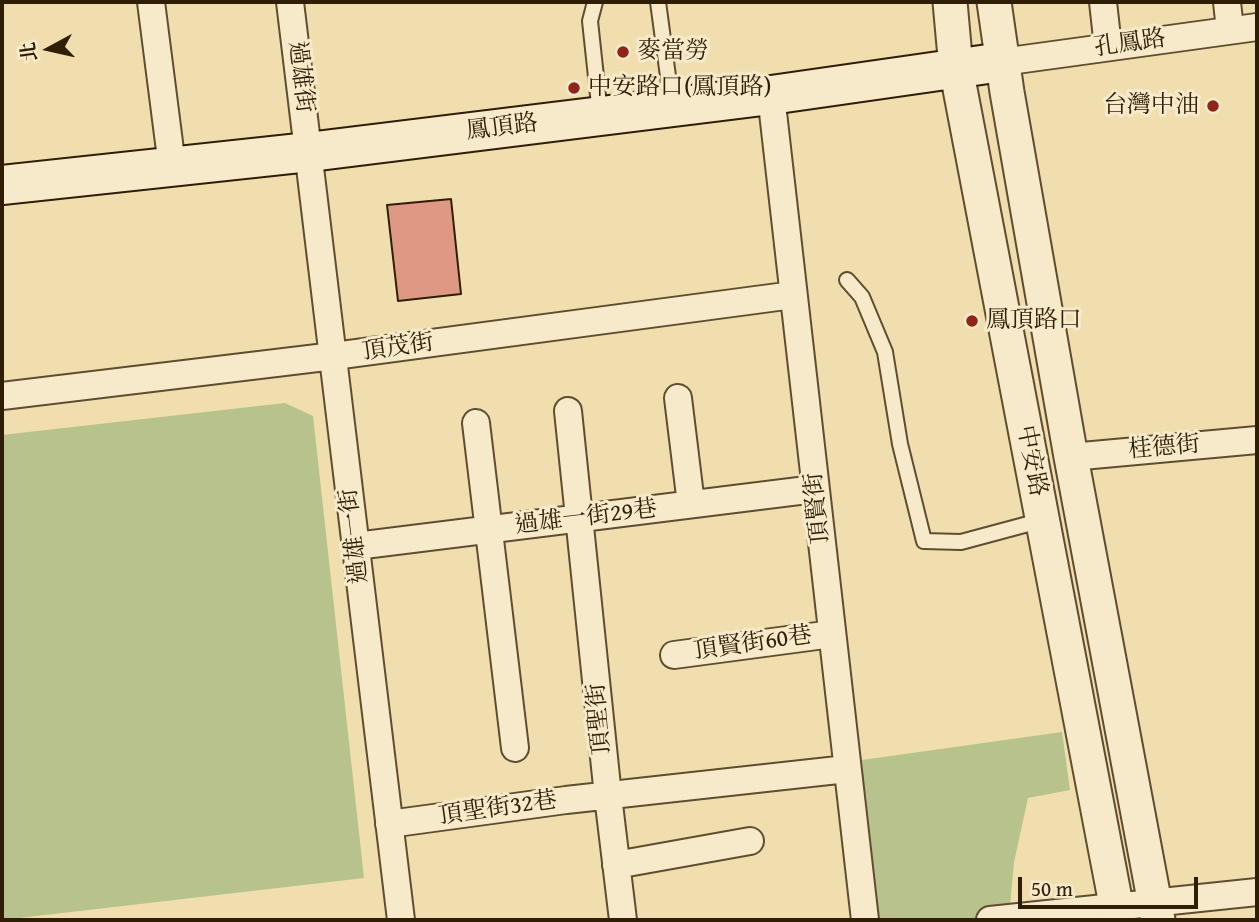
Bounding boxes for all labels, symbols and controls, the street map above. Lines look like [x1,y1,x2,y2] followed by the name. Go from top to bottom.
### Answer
[14,14,84,84] north arrow
[1092,25,1168,63] street label: 孔鳳路
[637,38,709,66] place label: 麥當勞
[281,40,319,114] street label: 過雄街
[13,41,43,63] text: 北
[615,44,631,60] marker: 麥當勞
[588,74,771,102] place label: 中安路口(鳳頂路)
[566,80,582,96] marker: 中安路口(鳳頂路)
[1103,92,1199,120] place label: 台灣中油
[1205,98,1221,114] marker: 台灣中油
[465,109,539,147] street label: 鳳頂路
[986,307,1082,335] place label: 鳳頂路口
[964,313,980,329] marker: 鳳頂路口
[360,329,436,367] street label: 頂茂街
[1010,423,1052,499] street label: 中安路
[1127,431,1201,465] street label: 桂德街
[800,471,836,545] street label: 頂賢街
[335,487,375,585] street label: 過雄一街
[513,495,659,541] street label: 過雄一街29巷
[692,621,814,667] street label: 頂賢街60巷
[583,682,617,756] street label: 頂聖街
[437,786,559,832] street label: 頂聖街32巷
[1021,862,1201,906] scale bar
[1031,873,1073,904] text: 50 m

